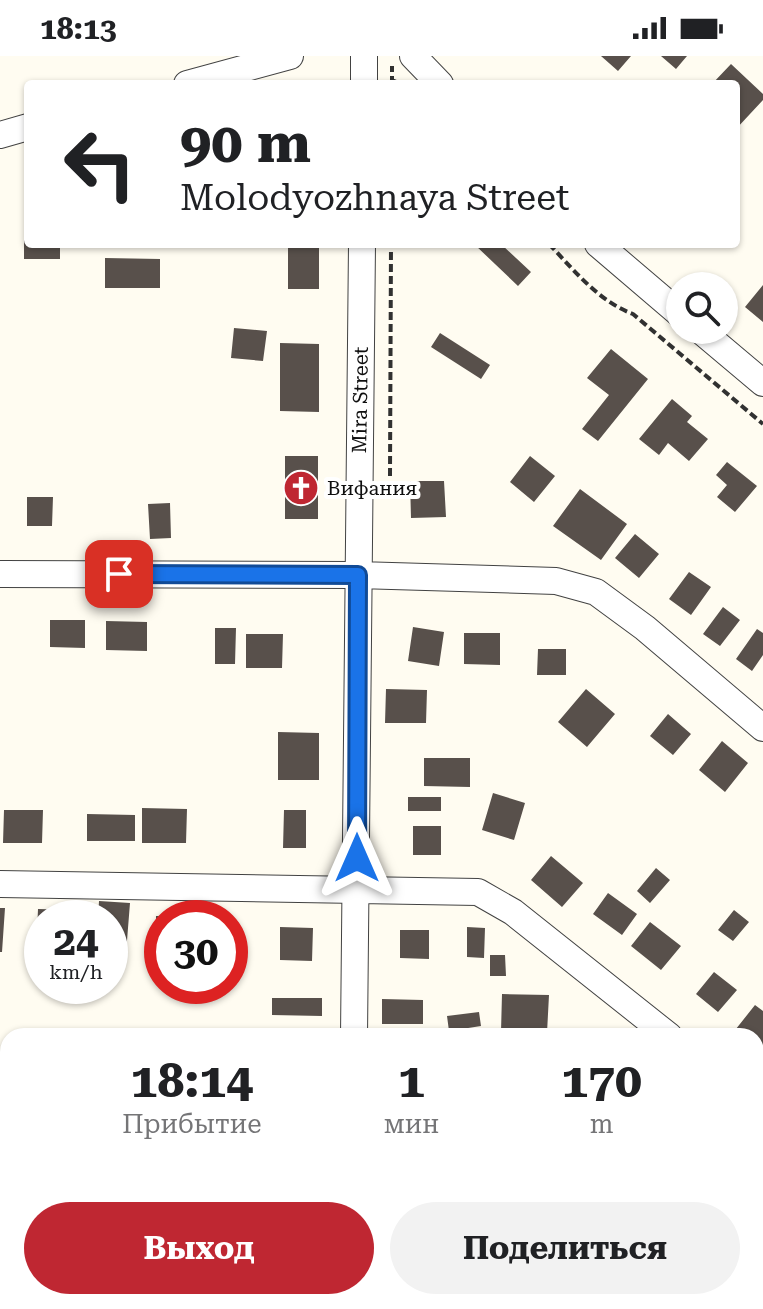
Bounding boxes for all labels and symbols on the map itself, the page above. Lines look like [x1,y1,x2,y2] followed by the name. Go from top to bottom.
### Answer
[347,346,373,454] street label: Mira Street
[282,469,320,507] church icon: Вифания
[327,476,417,500] place label: Вифания
[85,540,153,608] pin
[315,816,399,900] position arrow
[144,900,248,1004] speed limit sign: 30

